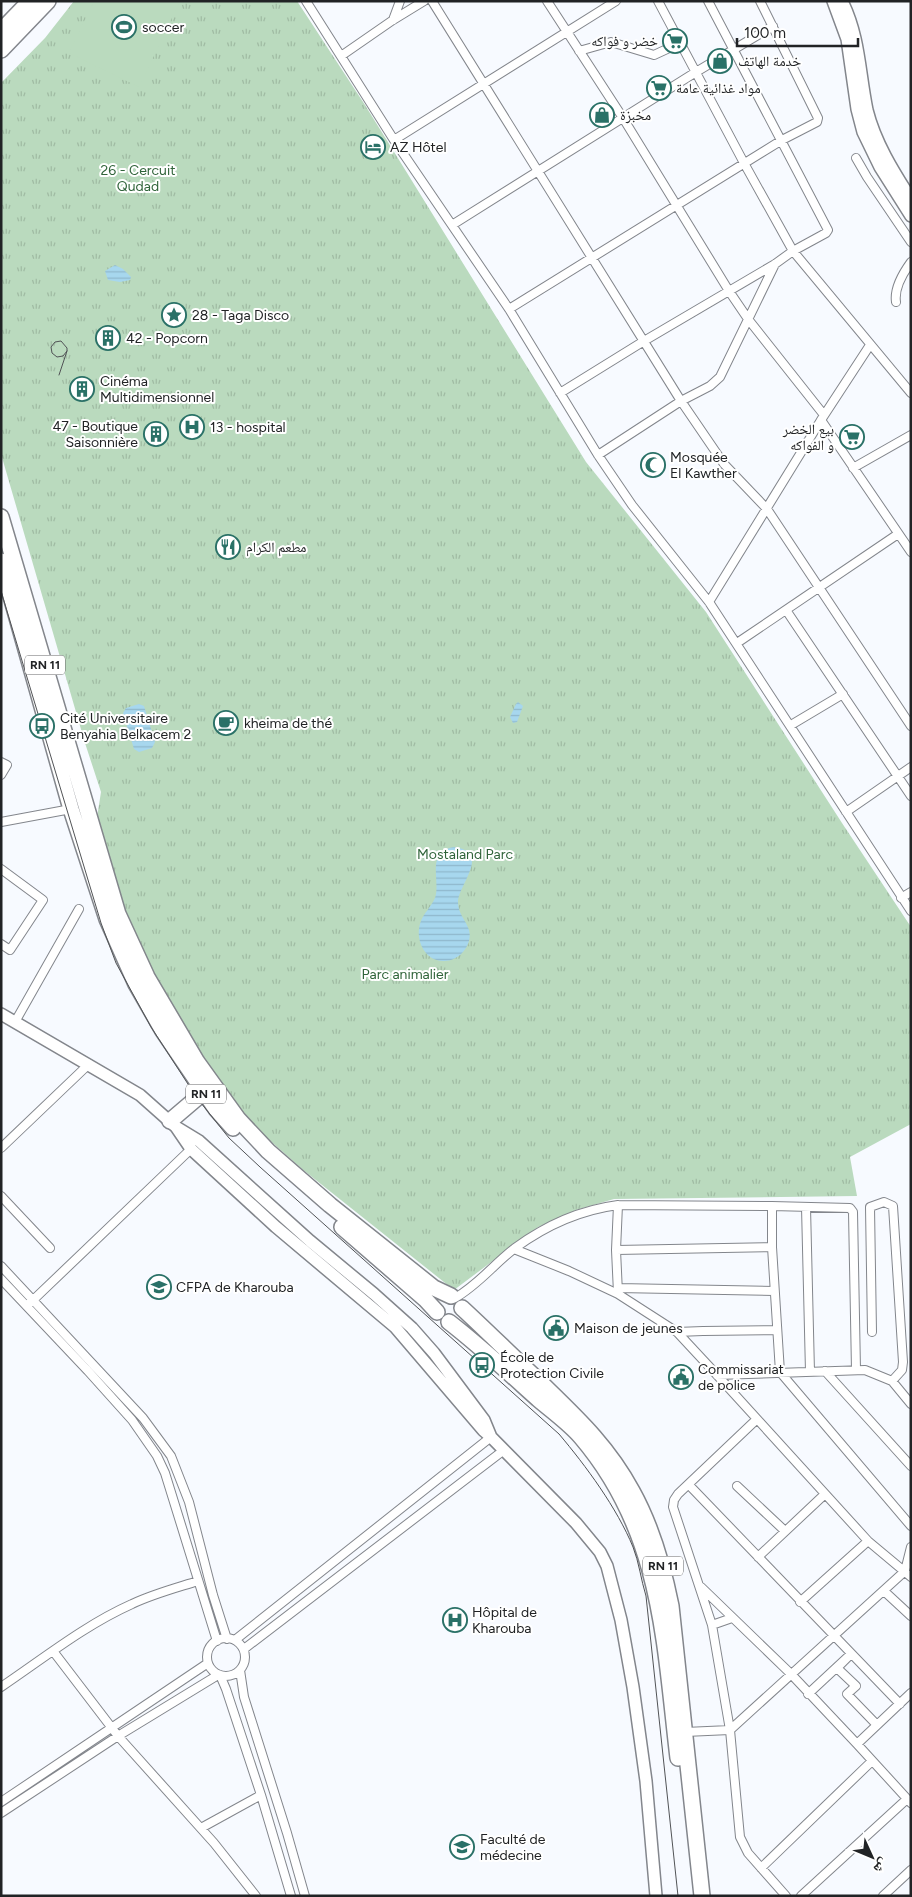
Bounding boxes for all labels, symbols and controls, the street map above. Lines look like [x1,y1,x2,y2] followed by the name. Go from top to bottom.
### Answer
[111,14,137,40] sports icon: soccer
[737,15,858,47] scale bar
[142,19,184,36] place label: soccer
[744,24,786,42] text: 100 m
[662,28,688,54] supermarket icon: خضر و فواكه
[591,33,658,50] place label: خضر و فواكه
[707,48,733,74] shop icon: خدمة الهاتف
[738,53,801,70] place label: خدمة الهاتف
[646,75,672,101] supermarket icon: مواد غذائية عامة
[676,80,761,97] place label: مواد غذائية عامة
[589,102,615,128] shop icon: مخبزة
[620,107,651,124] place label: مخبزة
[360,134,386,160] hotel icon: AZ Hôtel
[390,139,447,156] place label: AZ Hôtel
[101,162,175,195] park label: 26 - Cercuit Qudad
[161,302,187,328] place icon: 28 - Taga Disco
[192,307,289,324] place label: 28 - Taga Disco
[95,325,121,351] building icon: 42 - Popcorn
[126,330,208,347] place label: 42 - Popcorn
[100,373,214,406] place label: Cinéma Multidimensionnel
[69,376,95,402] building icon: Cinéma Multidimensionnel
[179,414,205,440] hospital icon: 13 - hospital
[52,418,138,451] place label: 47 - Boutique Saisonnière
[210,419,286,436] place label: 13 - hospital
[143,421,169,447] building icon: 47 - Boutique Saisonnière
[782,421,834,454] place label: بيع الخضر و الفواكه
[839,424,865,450] supermarket icon: بيع الخضر و الفواكه
[670,449,737,482] place label: Mosquée El Kawther
[640,452,666,478] mosque icon: Mosquée El Kawther
[215,534,241,560] restaurant icon: مطعم الكرام
[246,539,306,557] place label: مطعم الكرام
[25,656,65,674] road number: RN 11
[60,710,191,743] place label: Cité Universitaire Benyahia Belkacem 2
[213,710,239,736] cafe icon: kheima de thé
[29,713,55,739] bus stop icon: Cité Universitaire Benyahia Belkacem 2
[244,715,332,732] place label: kheima de thé
[417,846,513,863] park label: Mostaland Parc
[362,966,449,983] park label: Parc animalier
[186,1084,226,1104] road number: RN 11
[146,1274,172,1300] school or university icon: CFPA de Kharouba
[176,1279,294,1296] place label: CFPA de Kharouba
[543,1315,569,1341] public building icon: Maison de jeunes
[574,1320,683,1337] place label: Maison de jeunes
[500,1349,604,1382] place label: École de Protection Civile
[469,1352,495,1378] bus stop icon: École de Protection Civile
[698,1361,784,1394] place label: Commissariat de police
[668,1364,694,1390] public building icon: Commissariat de police
[643,1556,683,1575] road number: RN 11
[472,1604,537,1637] place label: Hôpital de Kharouba
[442,1607,468,1633] hospital icon: Hôpital de Kharouba
[480,1831,546,1864] place label: Faculté de médecine
[847,1832,897,1882] north arrow
[449,1834,475,1860] school or university icon: Faculté de médecine
[870,1854,892,1877] text: ش

